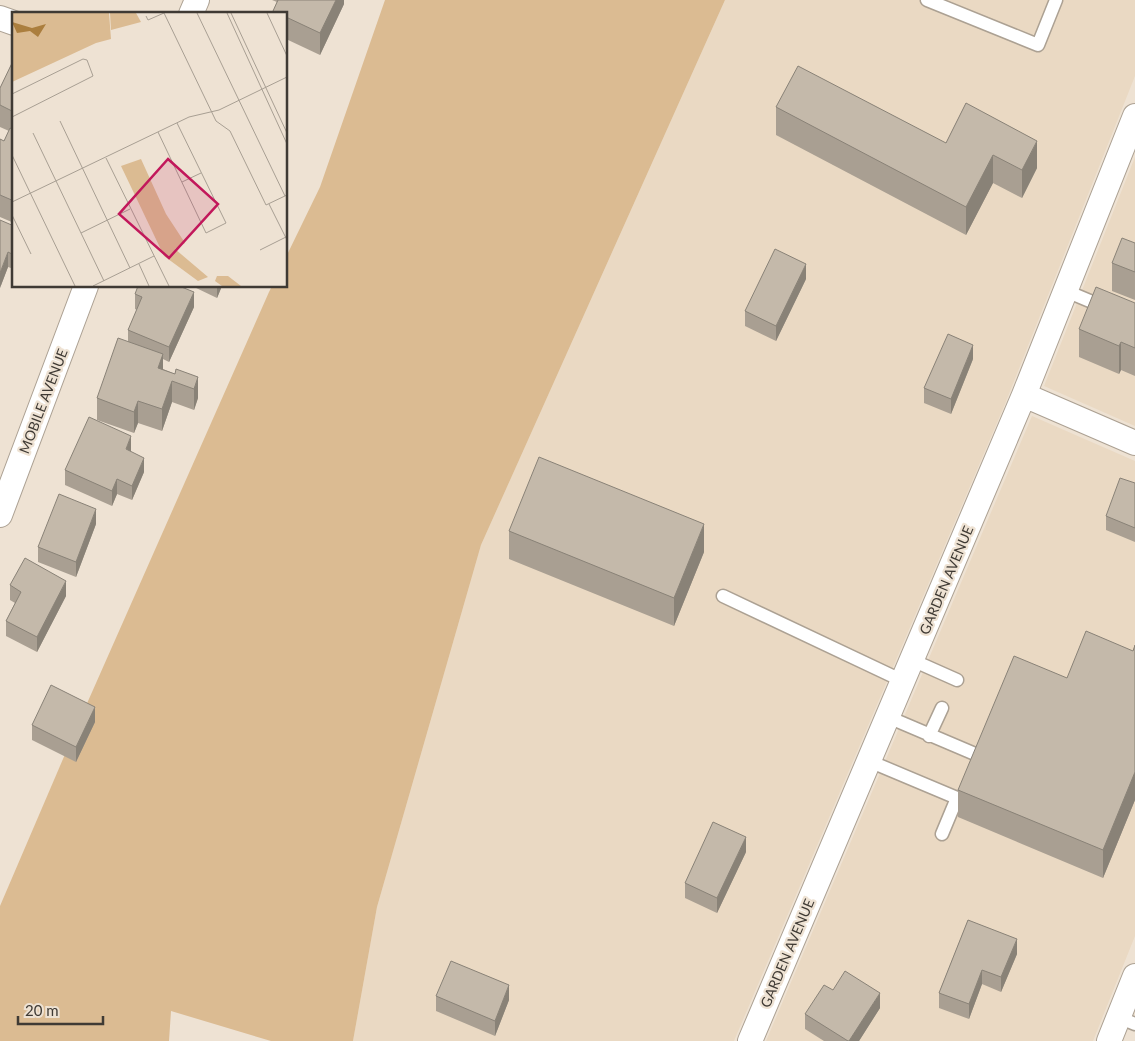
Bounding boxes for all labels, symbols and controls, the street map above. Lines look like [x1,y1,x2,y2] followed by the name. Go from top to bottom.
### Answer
[12,12,288,288] inset map
[15,346,71,456] street label: MOBILE AVENUE
[915,523,977,637] street label: GARDEN AVENUE
[756,896,818,1010] street label: GARDEN AVENUE
[18,994,102,1026] scale bar
[25,1001,59,1019] text: 20 m

